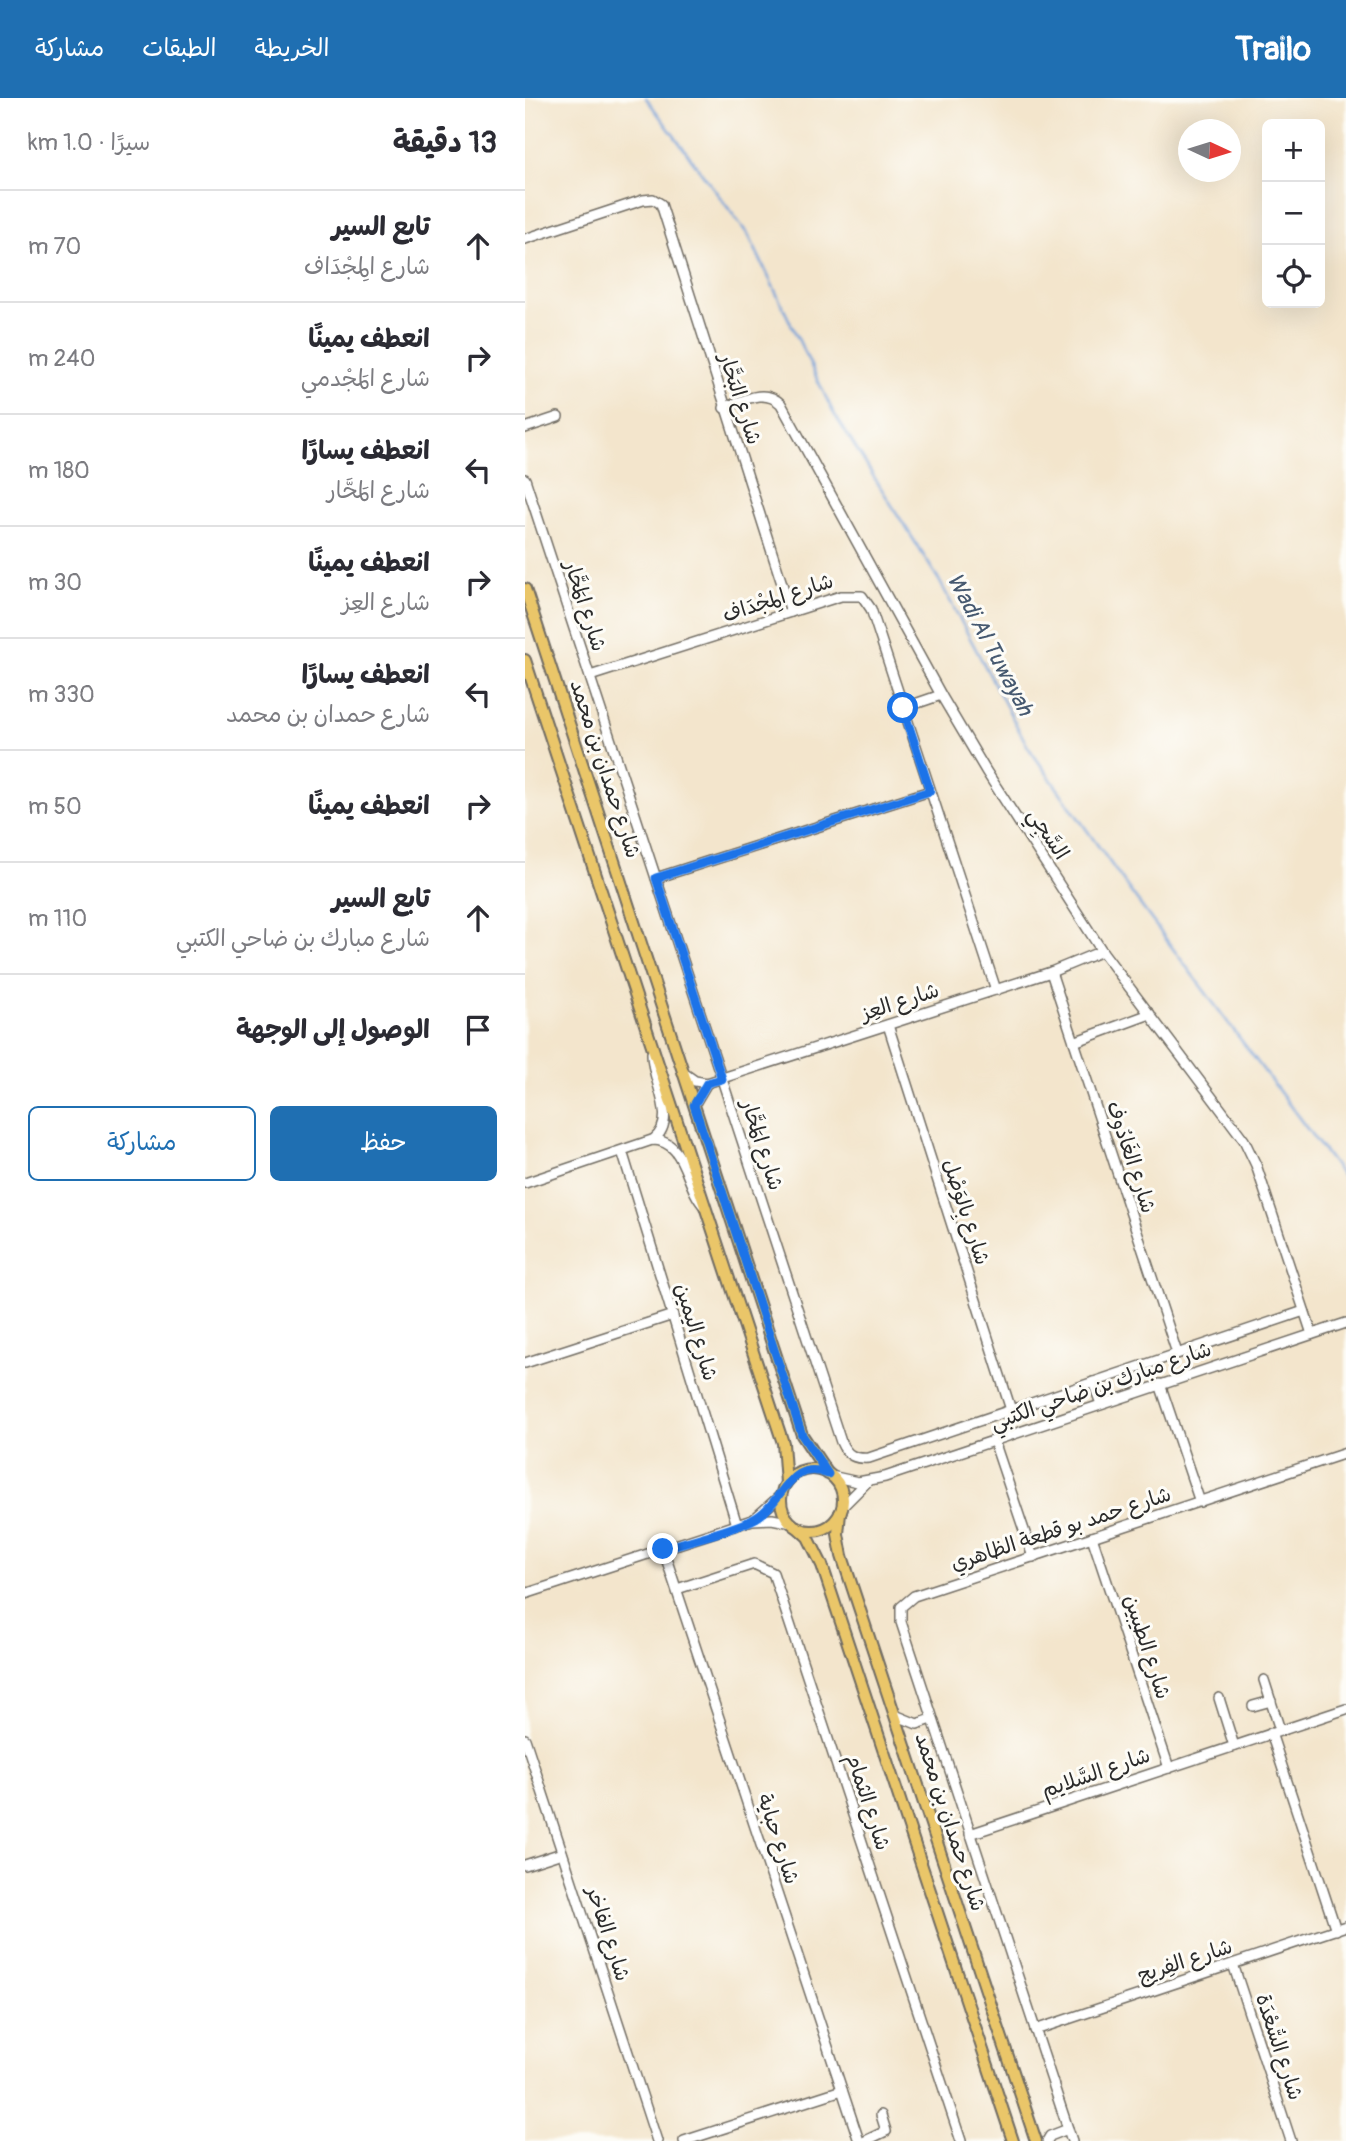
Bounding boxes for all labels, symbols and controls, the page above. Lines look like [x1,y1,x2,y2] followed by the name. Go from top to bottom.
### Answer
[1235,29,1311,70] text: Trailo
[35,34,104,63] text: مشاركة
[142,34,217,63] text: الطبقات
[255,34,329,63] text: الخريطة
[1178,119,1241,182] north arrow
[1262,119,1325,308] map controls
[1262,119,1325,182] button: +
[393,124,497,161] text: 13 دقيقة
[28,128,150,157] text: سيرًا · 1.0 km
[1262,182,1325,245] button: −
[332,211,430,243] text: تابع السير
[459,227,497,265] icon: ahead
[28,232,81,261] text: 70 m
[1262,245,1325,308] button: locate
[304,252,430,281] text: شارع المِجْدَاف
[308,323,430,355] text: انعطف يمينًا
[459,339,497,377] icon: right
[28,344,95,373] text: 240 m
[711,348,768,448] street label: شارع البَحَّار
[301,364,430,393] text: شارع المَجْدمي
[301,435,430,467] text: انعطف يسارًا
[459,451,497,489] icon: left
[28,456,90,485] text: 180 m
[327,476,430,505] text: شارع المَحَّار
[308,547,430,579] text: انعطف يمينًا
[556,555,612,655] street label: شارع المَحَّار
[459,563,497,601] icon: right
[719,567,837,630] street label: شارع المِجْدَاف
[28,568,82,597] text: 30 m
[940,568,1040,721] water label: Wadi Al Tuwayah
[341,588,430,617] text: شارع العِز
[301,659,430,691] text: انعطف يسارًا
[459,675,497,713] icon: left
[562,676,647,862] street label: شارع حمدان بن محمد
[28,680,95,709] text: 330 m
[887,692,918,723] route start
[226,700,430,729] text: شارع حمدان بن محمد
[459,787,497,825] icon: right
[308,790,430,822] text: انعطف يمينًا
[28,792,82,821] text: 50 m
[1017,803,1075,868] street label: السَّجِي
[332,883,430,915] text: تابع السير
[459,899,497,937] icon: ahead
[28,904,87,933] text: 110 m
[176,924,430,953] text: شارع مبارك بن ضاحي الكتبي
[855,977,943,1029] street label: شارع العِز
[459,1011,497,1049] icon: arrive
[236,1014,430,1046] text: الوصول إلى الوجهة
[733,1094,789,1194] street label: شارع المَحَّار
[1099,1097,1162,1217] street label: شارع الغَادُوف
[28,1106,256,1181] button: مشاركة
[270,1106,497,1181] button: حفظ
[933,1156,996,1269] street label: شارع بِالوَصْل
[667,1280,724,1384] street label: شارع اليمين
[987,1335,1217,1441] street label: شارع مبارك بن ضاحي الكتبي
[947,1481,1175,1578] street label: شارع حمد بو قطعة الظاهري
[647,1533,678,1564] route end
[1116,1591,1177,1703] street label: شارع الطيبين
[907,1729,992,1915] street label: شارع حمدان بن محمد
[1038,1742,1155,1806] street label: شارع السَّلايم
[838,1750,896,1854] street label: شارع الثمام
[750,1790,805,1888] street label: شارع حباية
[578,1881,636,1985] street label: شارع الفاخر
[1134,1933,1236,1990] street label: شارع الفِريج
[1248,1990,1309,2104] street label: شارع السُّعْدَة

